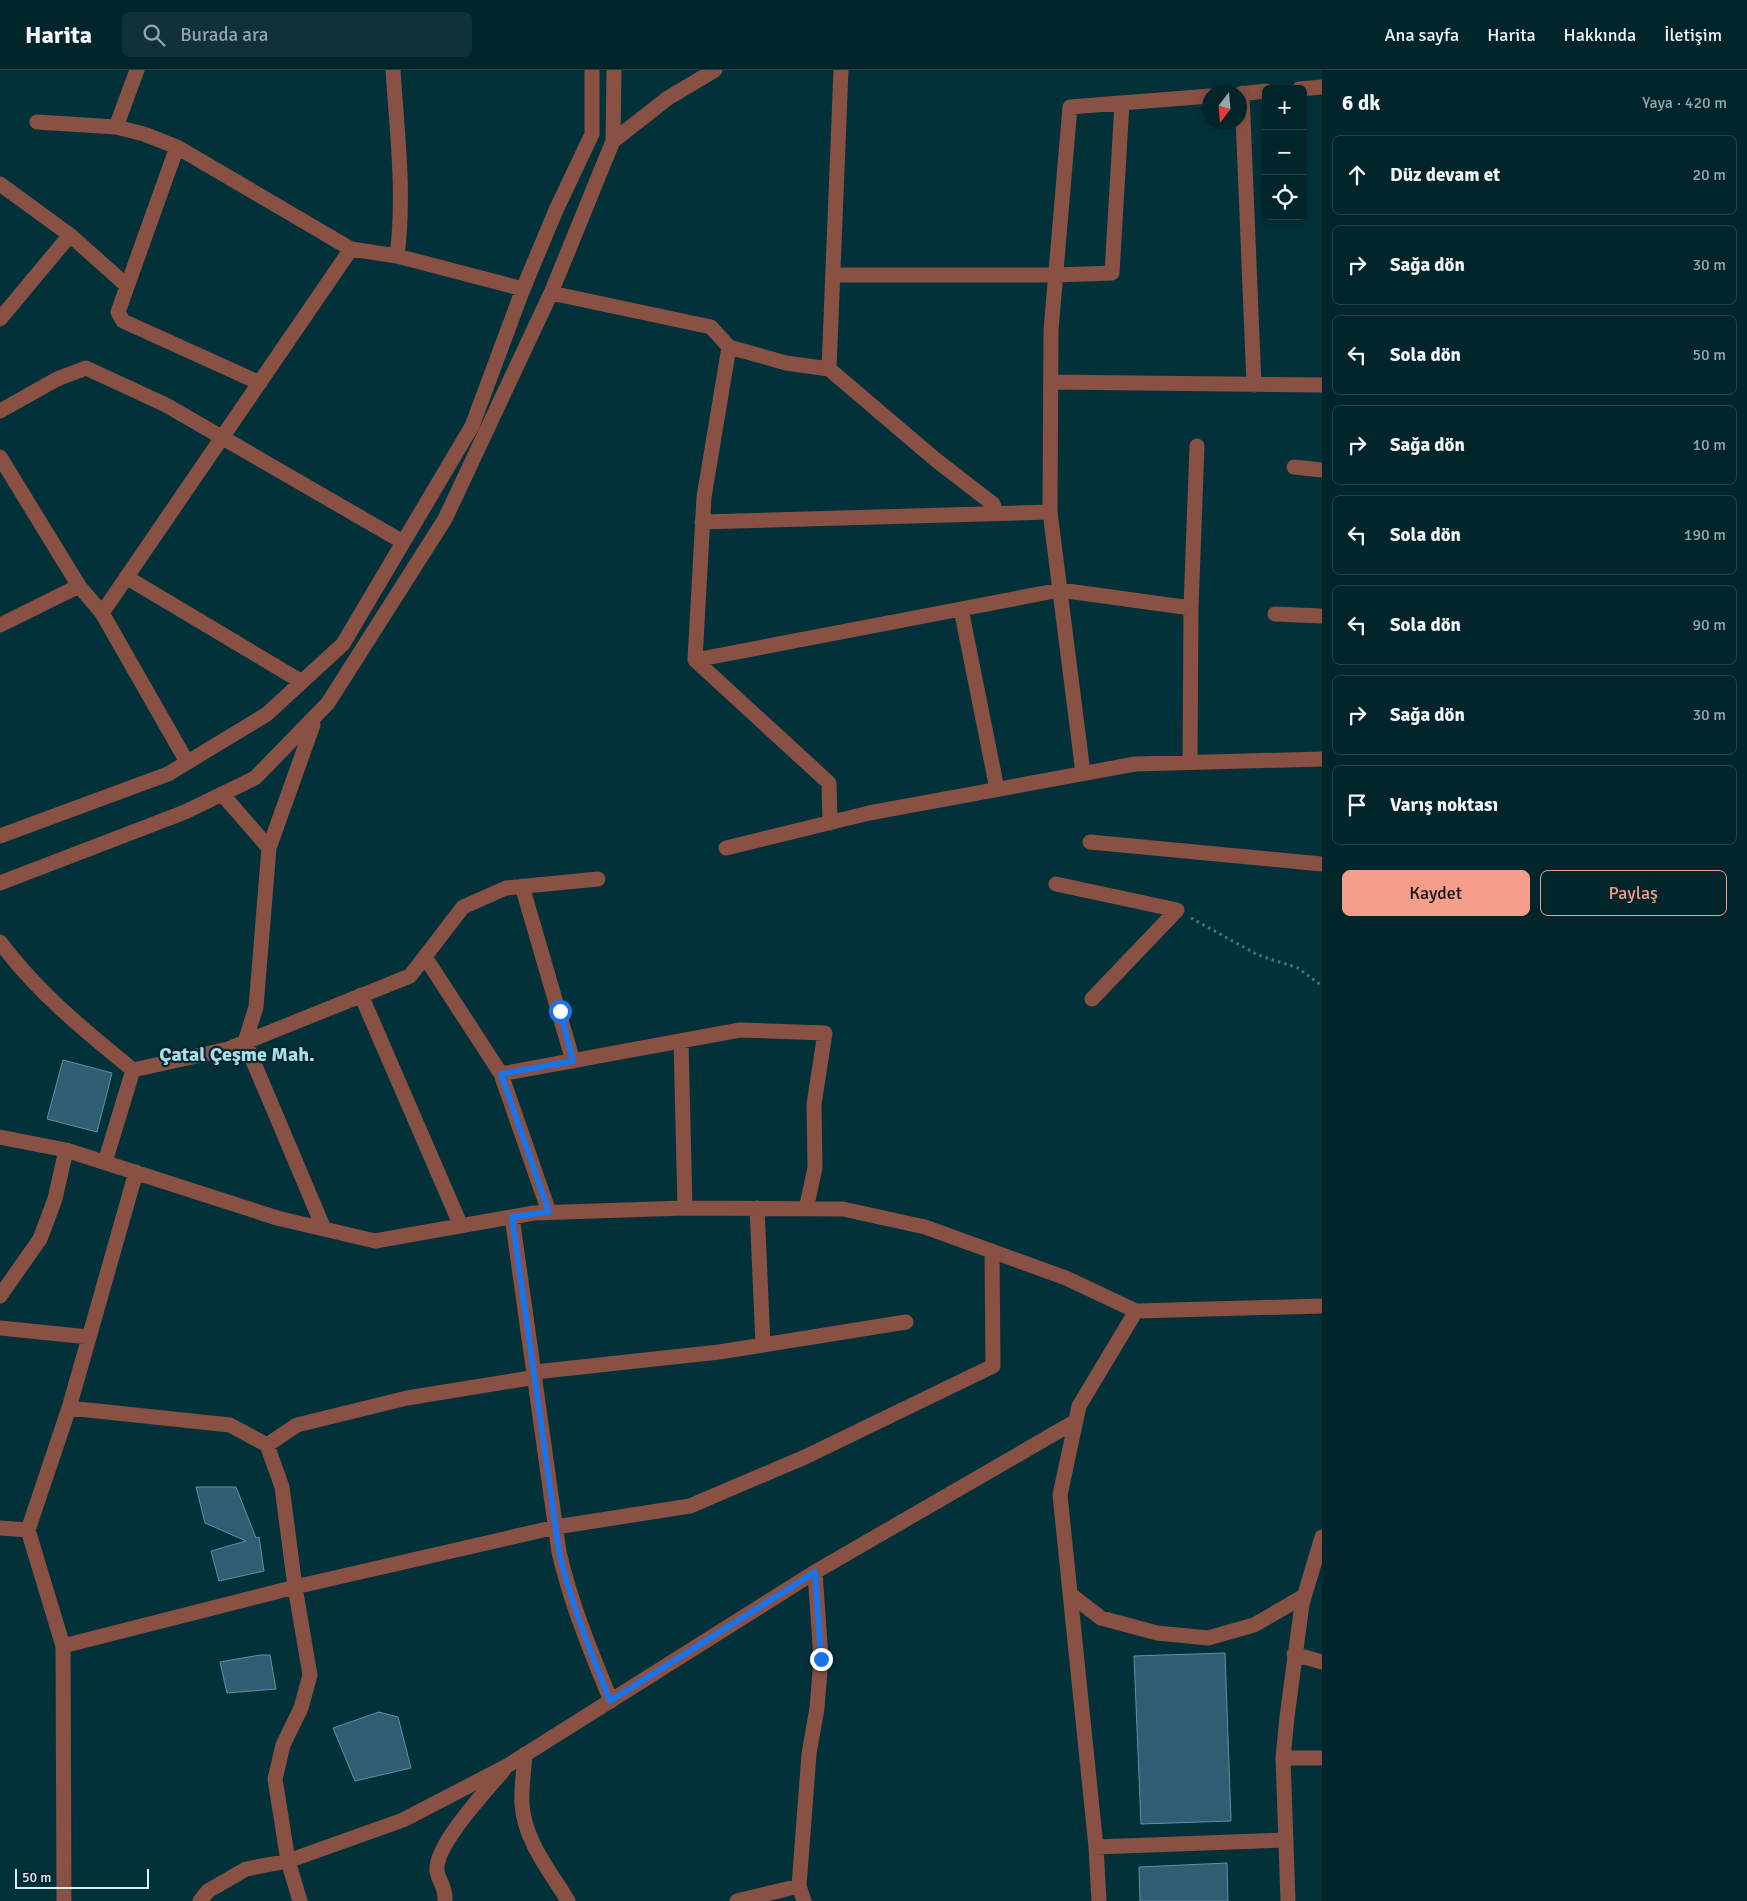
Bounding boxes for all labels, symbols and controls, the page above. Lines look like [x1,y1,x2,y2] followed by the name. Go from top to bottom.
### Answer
[122,12,472,57] search box
[25,20,92,50] text: Harita
[140,21,168,49] icon: search
[180,23,268,47] text: Burada ara
[1385,24,1459,46] text: Ana sayfa
[1487,24,1536,46] text: Harita
[1564,24,1636,46] text: Hakkında
[1664,24,1722,46] text: İletişim
[1202,85,1247,130] north arrow
[1262,85,1307,220] map controls
[1262,85,1307,130] button: +
[1342,90,1380,116] text: 6 dk
[1642,93,1727,113] text: Yaya · 420 m
[1262,130,1307,175] button: −
[1343,161,1371,189] icon: ahead
[1390,163,1500,187] text: Düz devam et
[1692,165,1726,185] text: 20 m
[1262,175,1307,220] button: locate
[1343,251,1371,279] icon: right
[1390,253,1465,277] text: Sağa dön
[1692,255,1726,275] text: 30 m
[1343,341,1371,369] icon: left
[1390,343,1461,367] text: Sola dön
[1692,345,1726,365] text: 50 m
[1343,431,1371,459] icon: right
[1390,433,1465,457] text: Sağa dön
[1692,435,1726,455] text: 10 m
[1343,521,1371,549] icon: left
[1390,523,1461,547] text: Sola dön
[1684,525,1726,545] text: 190 m
[1343,611,1371,639] icon: left
[1390,613,1461,637] text: Sola dön
[1692,615,1726,635] text: 90 m
[1343,701,1371,729] icon: right
[1390,703,1465,727] text: Sağa dön
[1692,705,1726,725] text: 30 m
[1343,791,1371,819] icon: arrive
[1390,793,1498,817] text: Varış noktası
[1342,870,1530,916] button: Kaydet
[1540,870,1727,916] button: Paylaş
[549,1000,572,1023] route start
[159,1042,315,1067] district label: Çatal Çeşme Mah.
[810,1648,833,1671] route end
[15,1866,149,1889] scale bar
[22,1869,51,1886] text: 50 m

